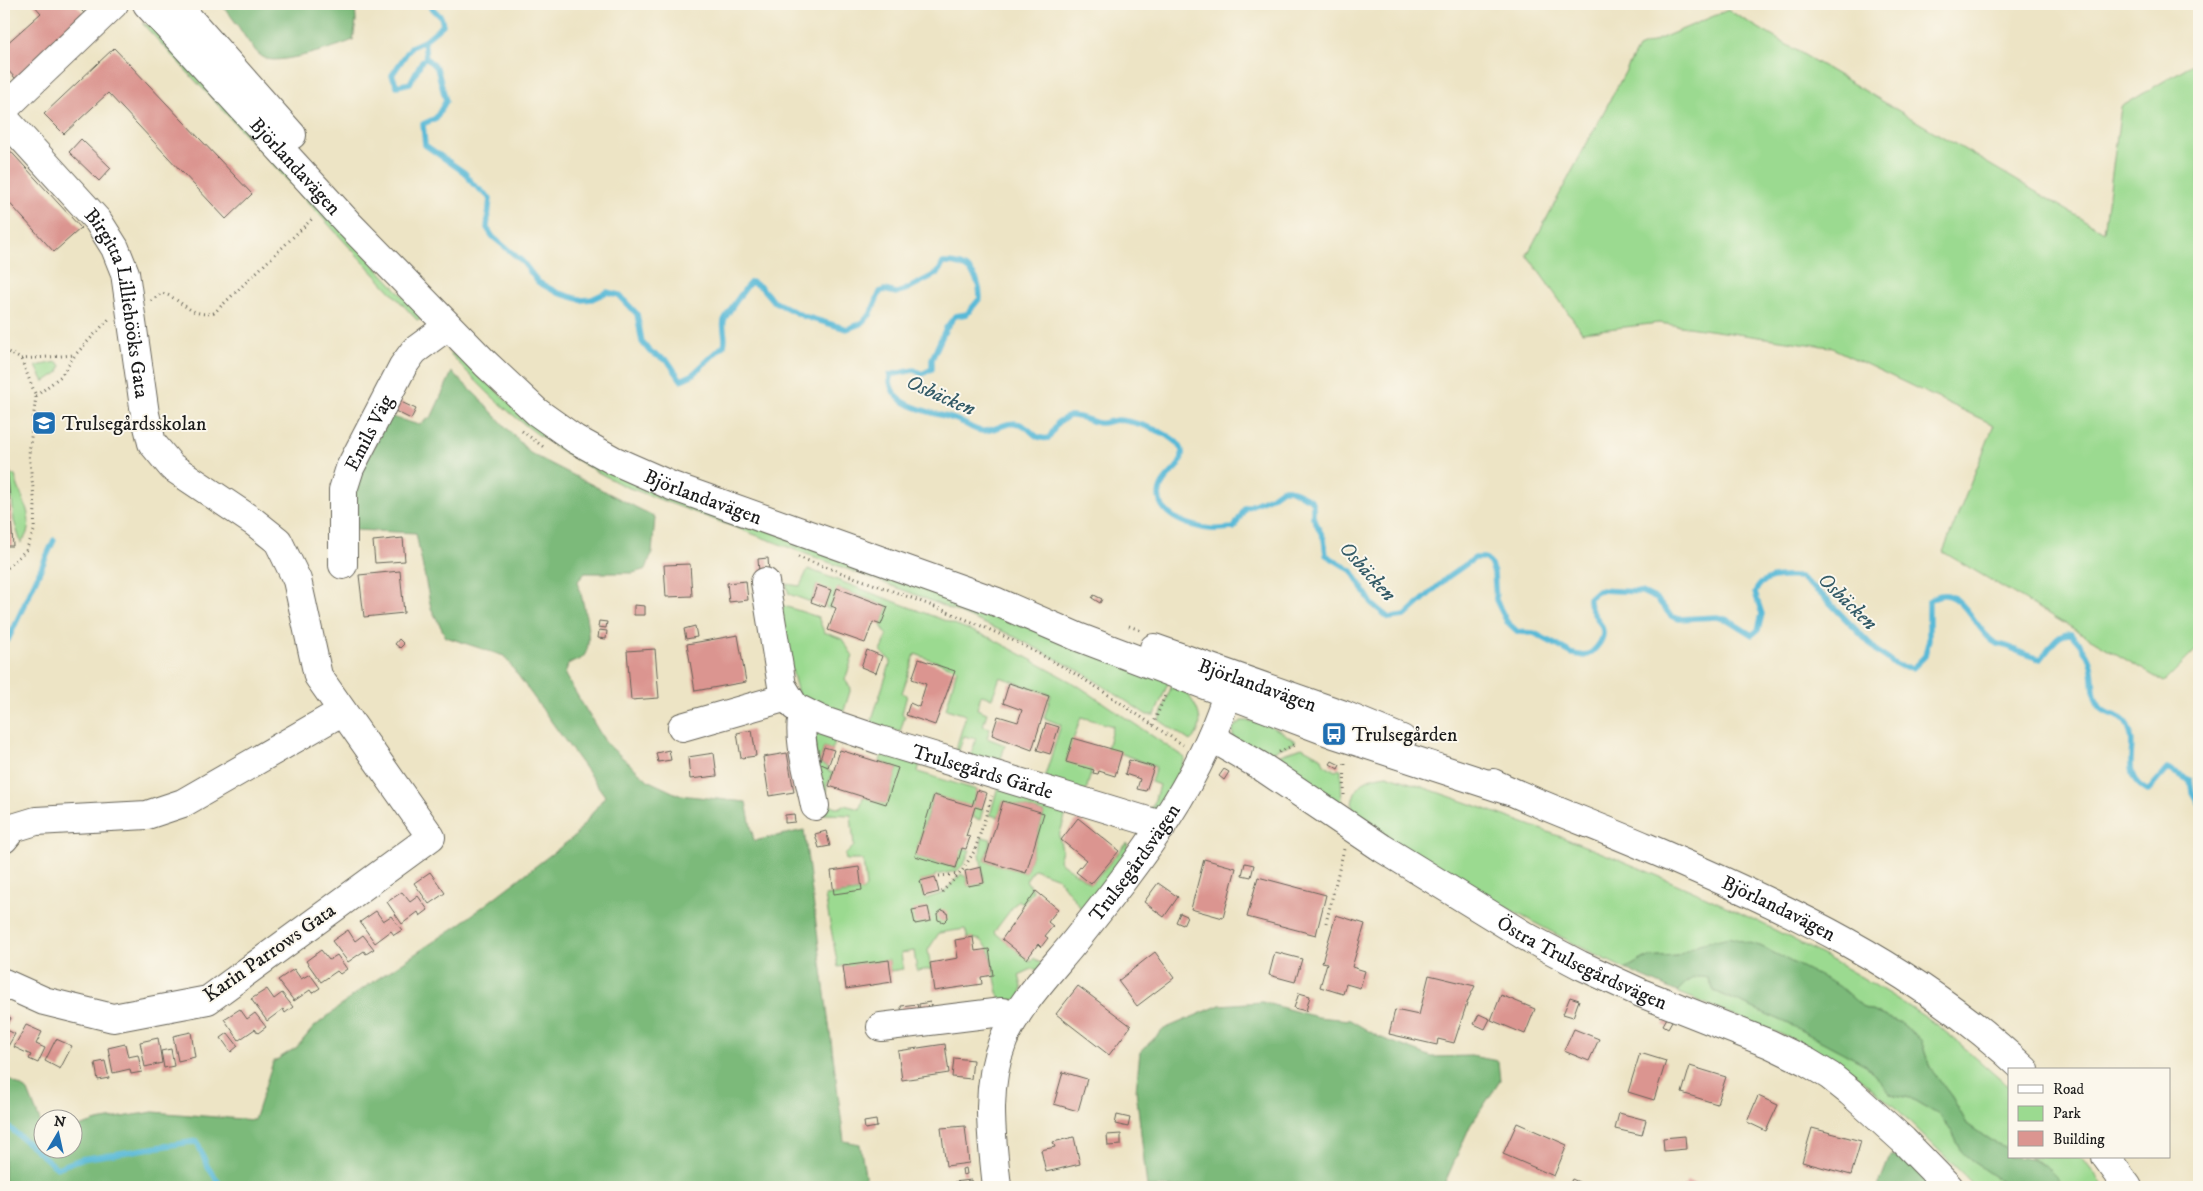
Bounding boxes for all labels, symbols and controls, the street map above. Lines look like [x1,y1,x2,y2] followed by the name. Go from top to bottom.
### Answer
[244,113,346,221] street label: Björlandavägen
[78,203,154,400] street label: Birgitta Lilliehööks Gata
[902,369,979,423] water label: Osbäcken
[340,391,400,475] street label: Emils Väg
[31,410,57,436] school or university icon: Trulsegårdsskolan
[62,412,207,437] place label: Trulsegårdsskolan
[640,464,765,531] street label: Björlandavägen
[1333,536,1401,608] water label: Osbäcken
[1812,567,1883,637] water label: Osbäcken
[1195,654,1320,719] street label: Björlandavägen
[1321,721,1347,747] bus stop icon: Trulsegården
[1352,723,1458,748] place label: Trulsegården
[909,739,1056,806] street label: Trulsegårds Gärde
[1084,799,1187,927] street label: Trulsegårdsvägen
[1717,871,1840,948] street label: Björlandavägen
[199,898,341,1008] street label: Karin Parrows Gata
[1492,911,1671,1016] street label: Östra Trulsegårdsvägen
[2008,1068,2170,1158] legend
[2053,1080,2085,1099] text: Road
[2053,1104,2082,1123] text: Park
[32,1108,82,1158] north arrow
[53,1112,67,1132] text: N
[2053,1130,2105,1149] text: Building

